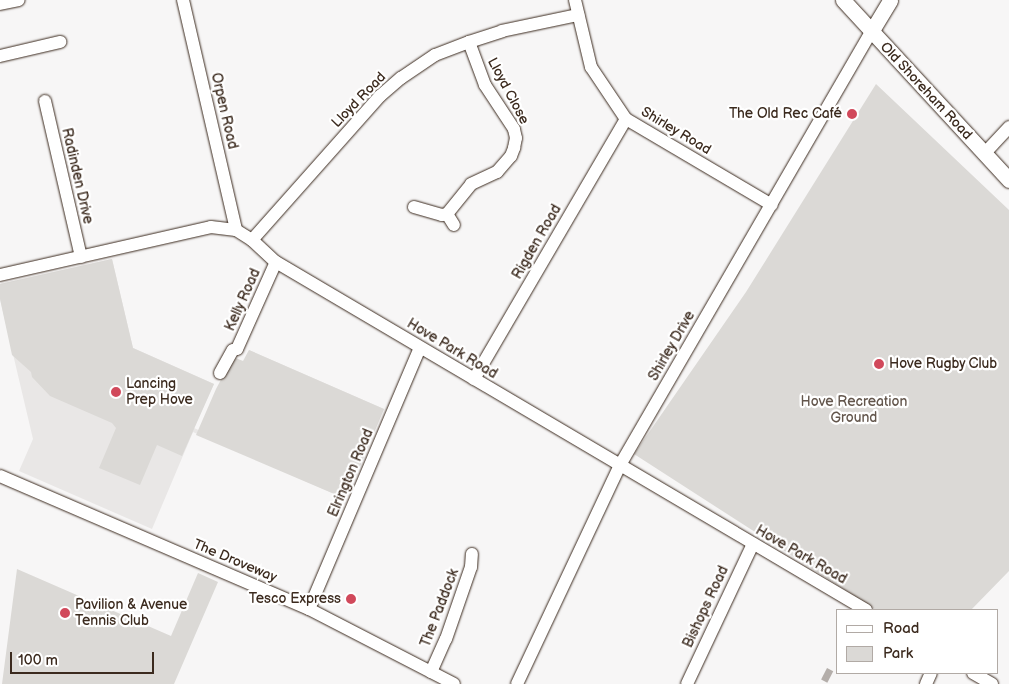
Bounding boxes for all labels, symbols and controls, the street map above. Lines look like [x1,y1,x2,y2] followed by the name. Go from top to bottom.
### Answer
[876,39,976,143] street label: Old Shoreham Road
[484,55,532,127] street label: Lloyd Close
[328,69,390,131] street label: Lloyd Road
[207,71,241,151] street label: Orpen Road
[638,103,714,159] street label: Shirley Road
[729,106,842,122] place label: The Old Rec Café
[846,108,858,120] marker: The Old Rec Café
[58,126,96,226] street label: Radinden Drive
[509,202,565,282] street label: Rigden Road
[222,266,264,334] street label: Kelly Road
[645,308,699,384] street label: Shirley Drive
[404,315,500,383] street label: Hove Park Road
[889,356,998,372] place label: Hove Rugby Club
[873,358,885,370] marker: Hove Rugby Club
[126,376,193,408] place label: Lancing Prep Hove
[110,386,122,398] marker: Lancing Prep Hove
[801,394,907,427] park label: Hove Recreation Ground
[325,426,377,520] street label: Elrington Road
[752,522,850,588] street label: Hove Park Road
[191,536,279,586] street label: The Droveway
[680,563,732,651] street label: Bishops Road
[417,567,463,649] street label: The Paddock
[249,591,341,607] place label: Tesco Express
[345,593,357,605] marker: Tesco Express
[75,597,187,630] place label: Pavilion & Avenue Tennis Club
[59,607,71,619] marker: Pavilion & Avenue Tennis Club
[836,609,999,674] legend
[883,619,919,638] text: Road
[12,642,156,674] scale bar
[883,644,913,663] text: Park
[18,651,58,670] text: 100 m

